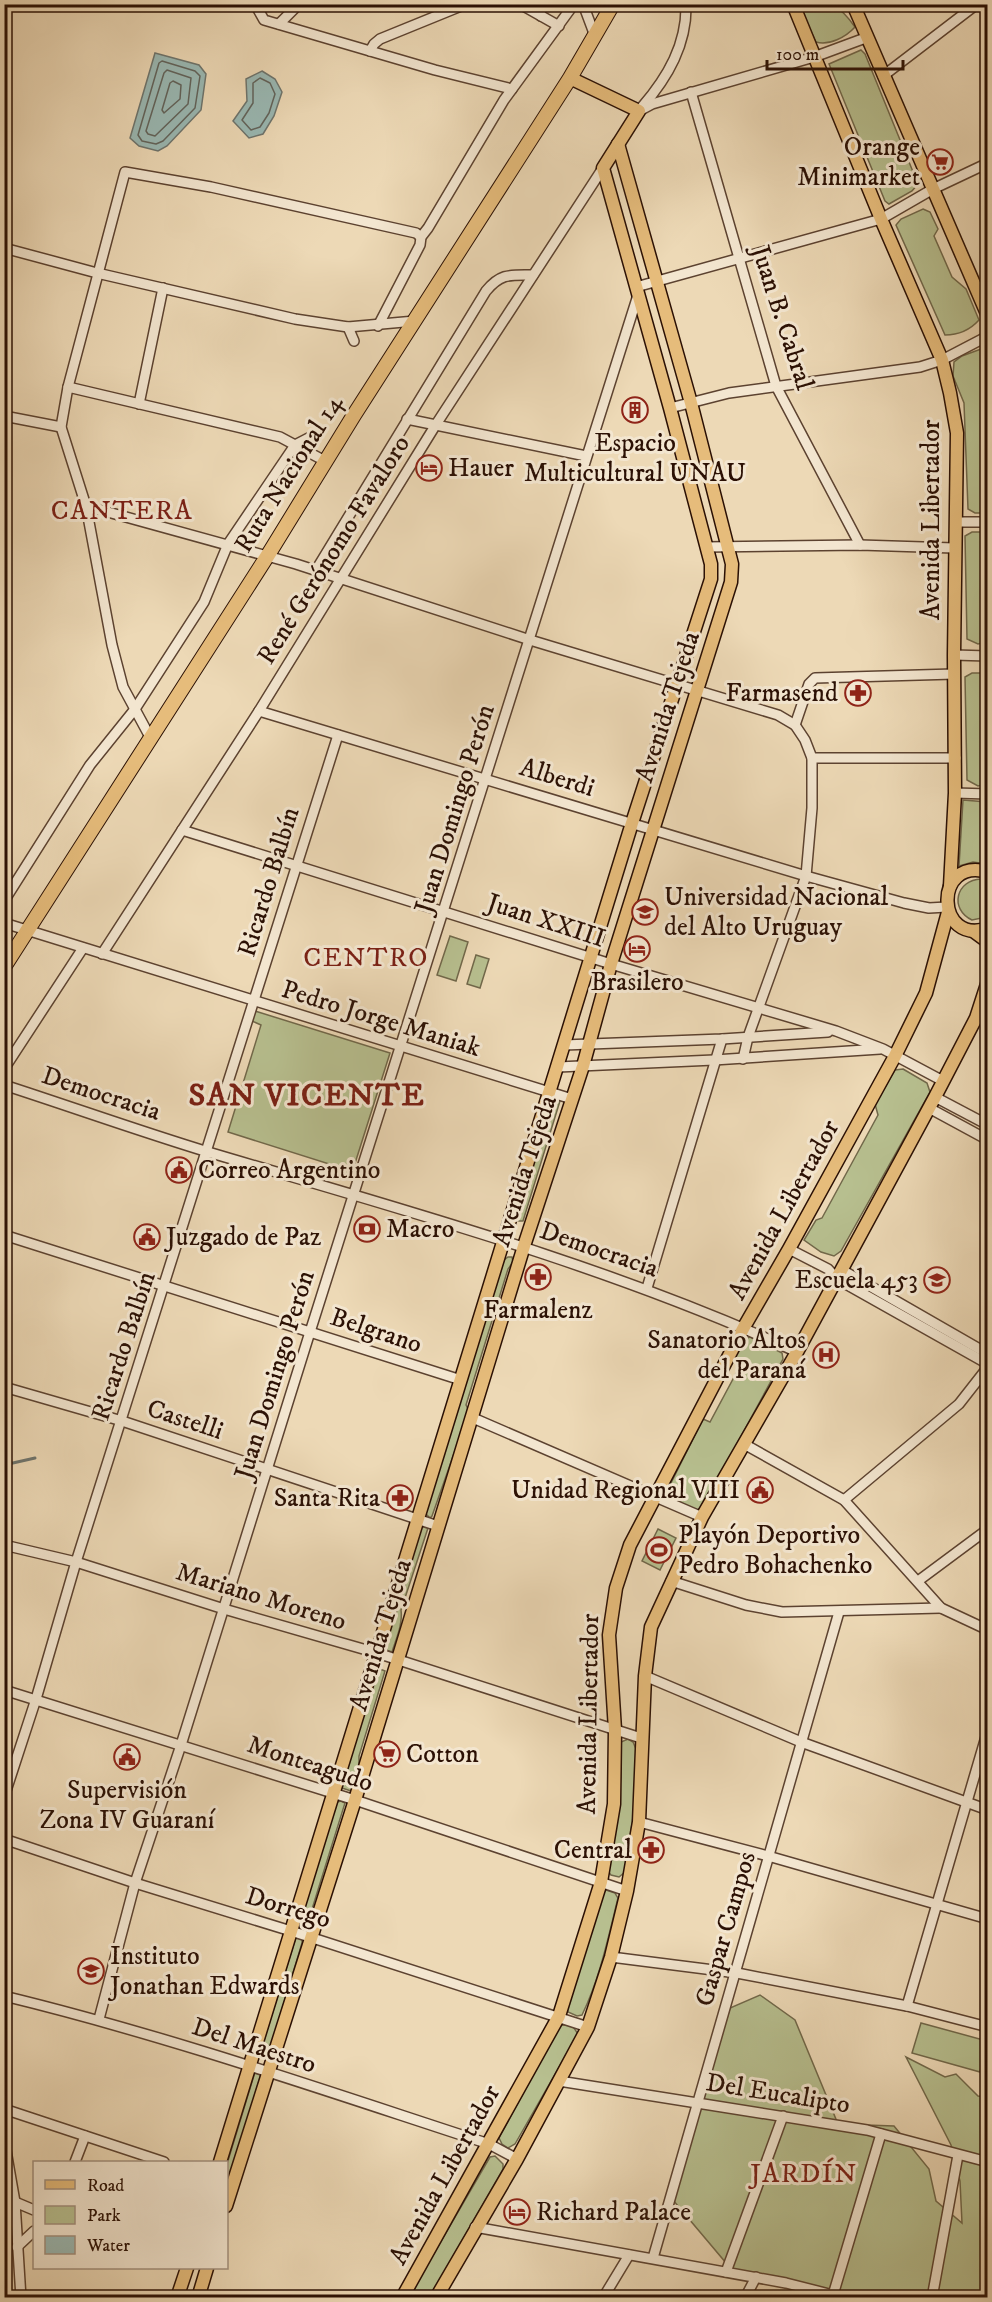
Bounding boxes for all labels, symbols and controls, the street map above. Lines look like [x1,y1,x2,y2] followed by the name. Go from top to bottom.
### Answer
[767,33,904,71] scale bar
[776,44,819,66] text: 100 m
[797,131,920,194] place label: Orange Minimarket
[925,147,955,177] supermarket icon: Orange Minimarket
[743,240,821,394] street label: Juan B. Cabral
[227,388,351,559] street label: Ruta Nacional 14
[620,395,650,425] building icon: Espacio Multicultural UNAU
[915,419,948,620] street label: Avenida Libertador
[524,427,746,490] place label: Espacio Multicultural UNAU
[250,429,418,671] street label: René Gerónomo Favaloro
[448,452,514,485] place label: Hauer
[414,453,444,483] hotel icon: Hauer
[51,494,193,528] district label: CANTERA
[628,627,708,787] street label: Avenida Tejeda
[726,677,838,710] place label: Farmasend
[843,678,873,708] pharmacy icon: Farmasend
[407,700,503,919] street label: Juan Domingo Perón
[516,751,598,805] street label: Alberdi
[231,803,308,961] street label: Ricardo Balbín
[664,881,889,944] place label: Universidad Nacional del Alto Uruguay
[481,886,609,956] street label: Juan XXIII
[630,897,660,927] school or university icon: Universidad Nacional del Alto Uruguay
[622,934,652,964] hotel icon: Brasilero
[303,941,429,975] district label: CENTRO
[590,966,684,999] place label: Brasilero
[277,973,485,1065] street label: Pedro Jorge Maniak
[37,1059,165,1129] street label: Democracia
[188,1076,426,1116] district label: SAN VICENTE
[485,1091,565,1251] street label: Avenida Tejeda
[721,1114,847,1306] street label: Avenida Libertador
[198,1154,380,1187] place label: Correo Argentino
[164,1155,194,1185] public building icon: Correo Argentino
[386,1213,454,1246] place label: Macro
[352,1214,382,1244] bank icon: Macro
[535,1214,663,1286] street label: Democracia
[164,1221,321,1254] place label: Juzgado de Paz
[132,1222,162,1252] public building icon: Juzgado de Paz
[523,1262,553,1292] pharmacy icon: Farmalenz
[795,1264,918,1297] place label: Escuela 453
[922,1265,952,1295] school or university icon: Escuela 453
[227,1266,323,1485] street label: Juan Domingo Perón
[84,1267,164,1425] street label: Ricardo Balbín
[483,1294,593,1327] place label: Farmalenz
[326,1301,426,1361] street label: Belgrano
[647,1324,806,1387] place label: Sanatorio Altos del Paraná
[811,1340,841,1370] hospital icon: Sanatorio Altos del Paraná
[143,1392,227,1448] street label: Castelli
[511,1474,740,1507] place label: Unidad Regional VIII
[745,1475,775,1505] public building icon: Unidad Regional VIII
[274,1482,380,1515] place label: Santa Rita
[385,1483,415,1513] pharmacy icon: Santa Rita
[678,1519,872,1582] place label: Playón Deportivo Pedro Bohachenko
[644,1535,674,1565] sports icon: Playón Deportivo Pedro Bohachenko
[172,1555,350,1639] street label: Mariano Moreno
[342,1555,420,1715] street label: Avenida Tejeda
[571,1613,607,1815] street label: Avenida Libertador
[243,1728,377,1800] street label: Monteagudo
[406,1738,479,1771] place label: Cotton
[372,1739,402,1769] supermarket icon: Cotton
[112,1742,142,1772] public building icon: Supervisión Zona IV Guaraní
[39,1774,216,1837] place label: Supervisión Zona IV Guaraní
[554,1834,632,1867] place label: Central
[636,1835,666,1865] pharmacy icon: Central
[688,1848,764,2010] street label: Gaspar Campos
[241,1879,335,1937] street label: Dorrego
[108,1940,299,2003] place label: Instituto Jonathan Edwards
[76,1956,106,1986] school or university icon: Instituto Jonathan Edwards
[188,2010,320,2082] street label: Del Maestro
[704,2066,852,2122] street label: Del Eucalipto
[382,2079,508,2271] street label: Avenida Libertador
[747,2157,858,2191] district label: JARDÍN
[33,2161,228,2269] legend
[87,2175,124,2197] text: Road
[536,2196,691,2229] place label: Richard Palace
[502,2197,532,2227] hotel icon: Richard Palace
[87,2205,121,2227] text: Park
[86,2235,130,2257] text: Water

